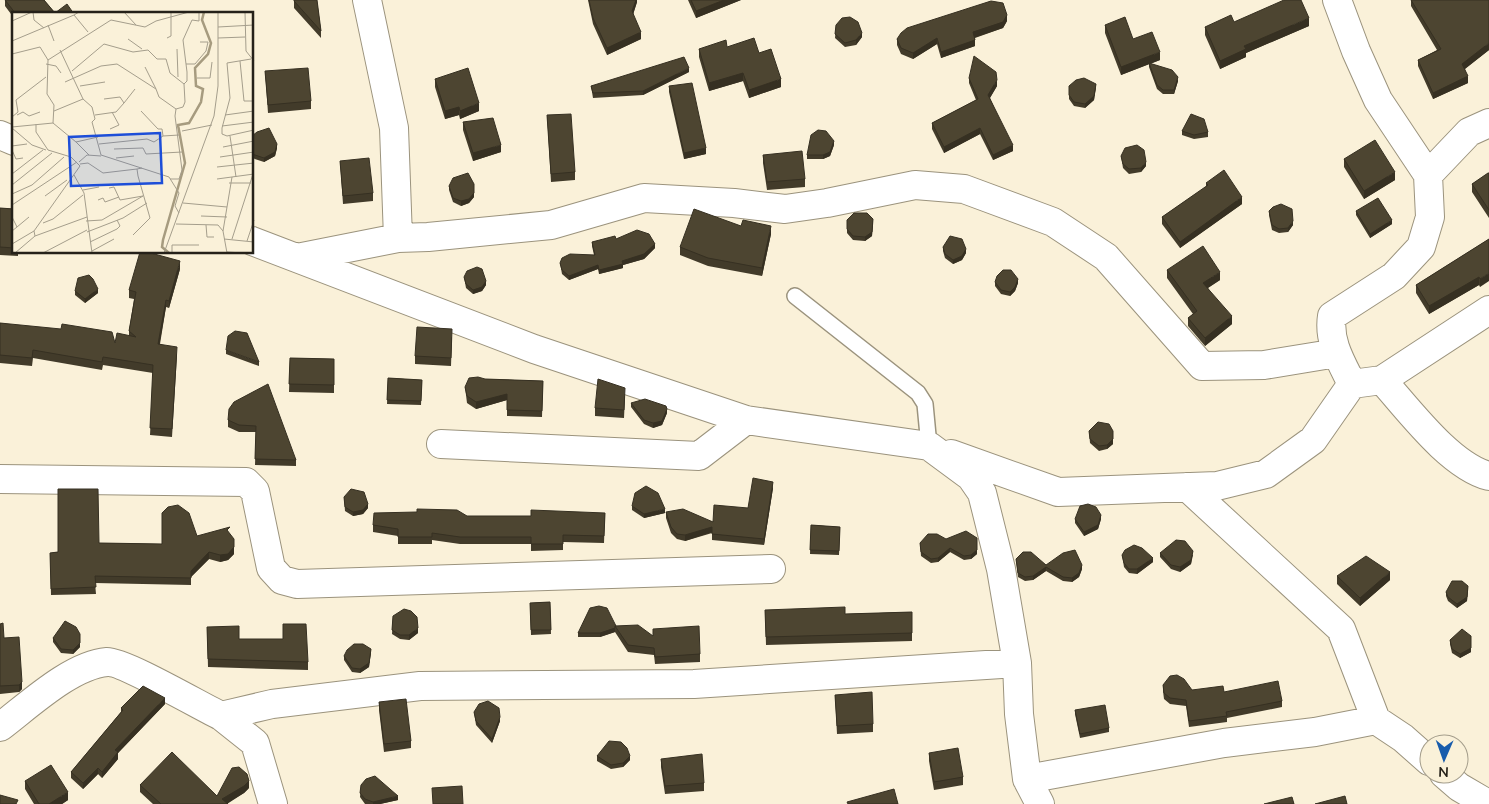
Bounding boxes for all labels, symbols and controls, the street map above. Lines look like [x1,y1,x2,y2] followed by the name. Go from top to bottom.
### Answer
[12,12,254,254] inset map
[1419,734,1469,784] north arrow
[1438,763,1449,781] text: N

